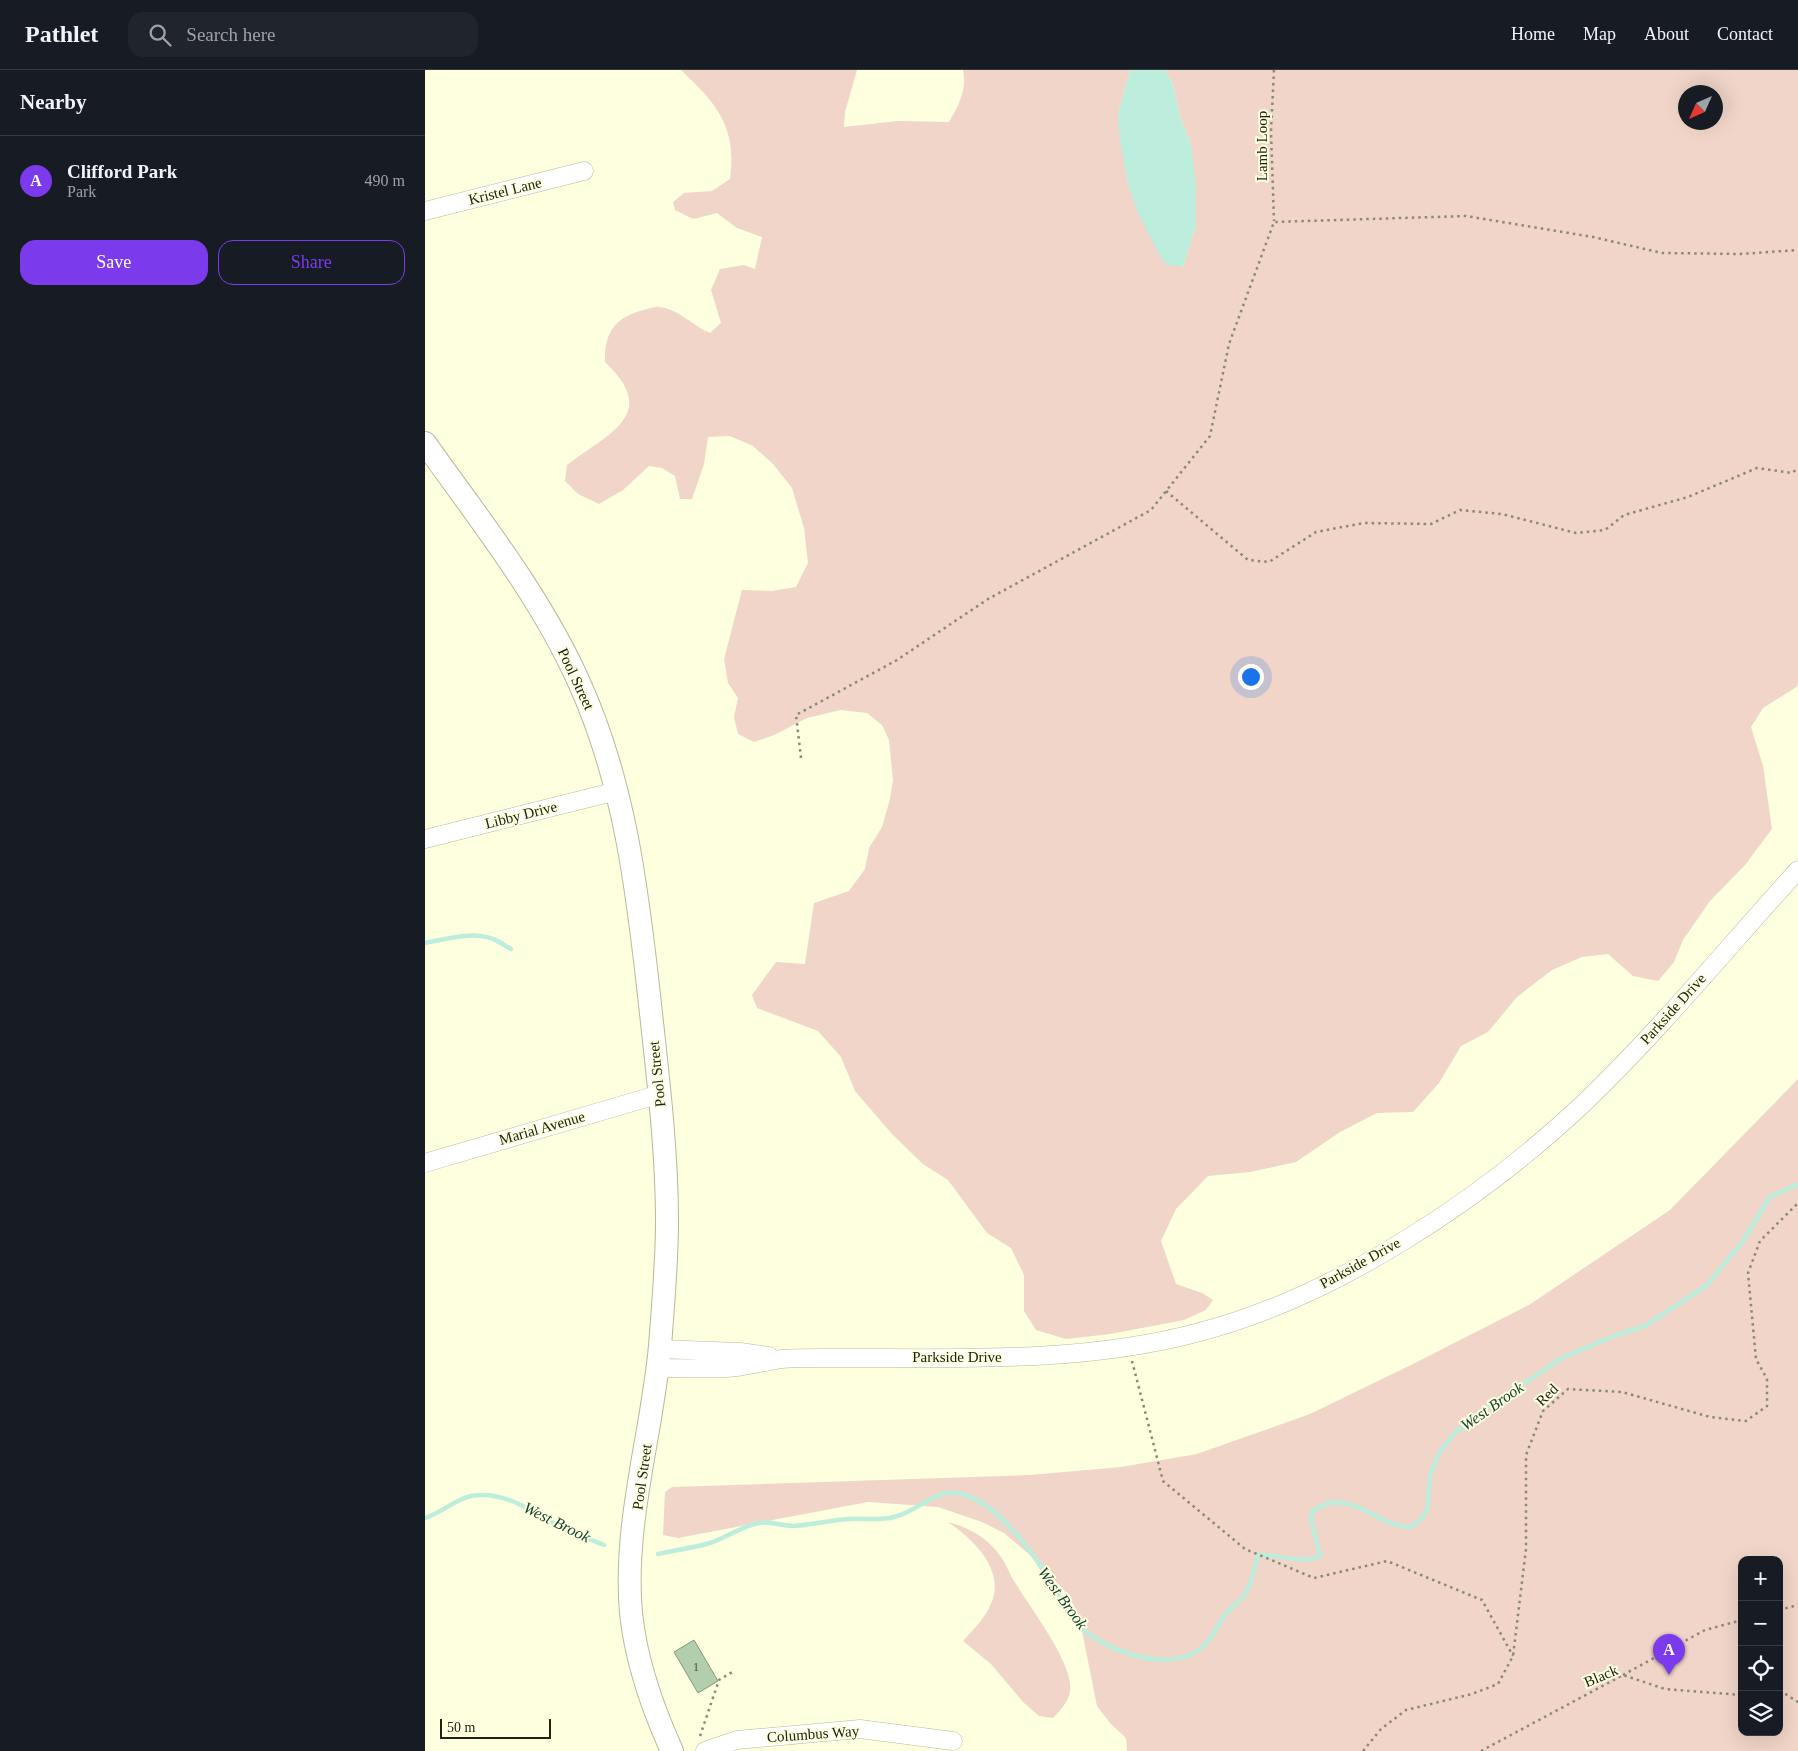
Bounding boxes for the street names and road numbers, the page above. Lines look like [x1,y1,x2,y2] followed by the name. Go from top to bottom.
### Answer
[1254,111,1270,181] street label: Lamb Loop
[467,174,543,208] street label: Kristel Lane
[555,646,598,713] street label: Pool Street
[483,798,559,832] street label: Libby Drive
[1637,970,1709,1048] street label: Parkside Drive
[645,1039,668,1108] street label: Pool Street
[497,1108,587,1148] street label: Marial Avenue
[1317,1234,1403,1292] street label: Parkside Drive
[912,1349,1002,1365] street label: Parkside Drive
[1533,1380,1562,1409] street label: Red
[629,1442,655,1511] street label: Pool Street
[1582,1662,1621,1690] street label: Black
[766,1723,860,1745] street label: Columbus Way

